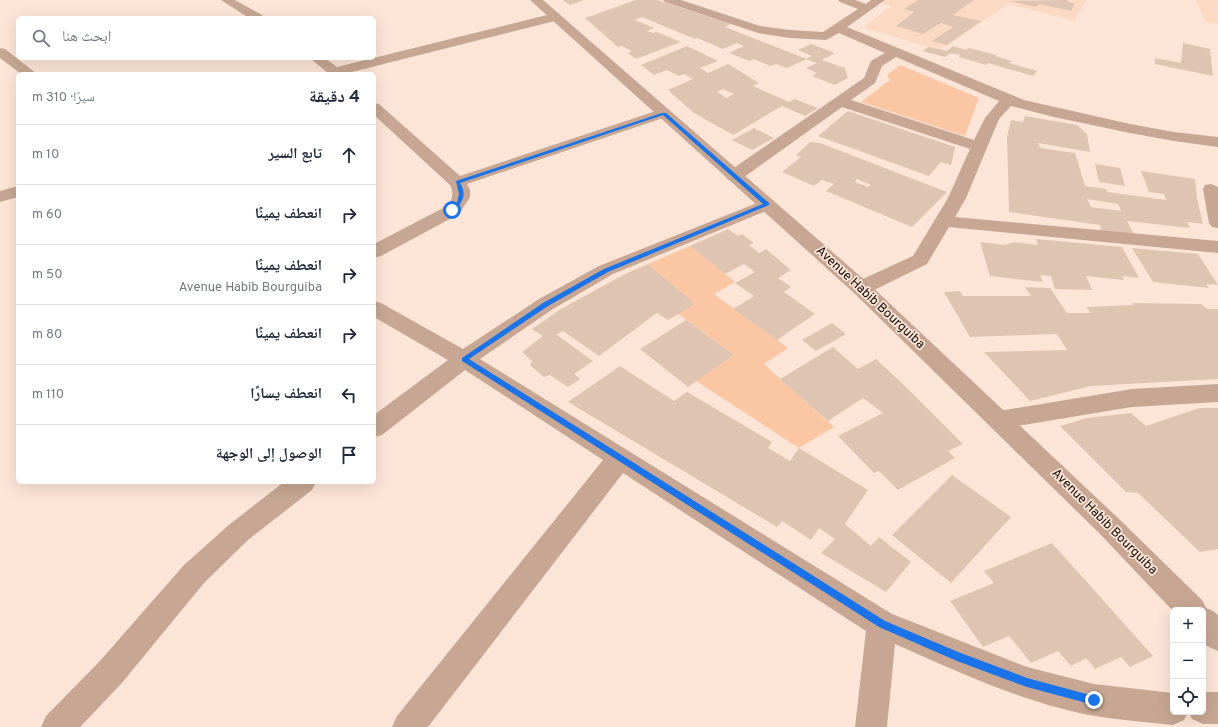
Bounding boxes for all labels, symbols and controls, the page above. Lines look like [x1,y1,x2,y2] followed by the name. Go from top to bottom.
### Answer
[16,16,376,60] search box
[30,27,52,49] icon: search
[62,28,111,47] text: ابحث هنا
[309,87,360,109] text: 4 دقيقة
[32,90,95,106] text: سيرًا · 310 m
[338,144,360,166] icon: ahead
[268,145,322,164] text: تابع السير
[32,147,59,163] text: 10 m
[443,201,461,219] route start
[338,204,360,226] icon: right
[255,205,322,224] text: انعطف يمينًا
[32,207,62,223] text: 60 m
[812,243,928,353] street label: Avenue Habib Bourguiba
[255,257,322,276] text: انعطف يمينًا
[338,264,360,286] icon: right
[32,267,62,283] text: 50 m
[179,280,322,296] text: Avenue Habib Bourguiba
[338,324,360,346] icon: right
[255,325,322,344] text: انعطف يمينًا
[32,327,62,343] text: 80 m
[338,384,360,406] icon: left
[250,385,322,404] text: انعطف يسارًا
[32,387,64,403] text: 110 m
[338,444,360,466] icon: arrive
[216,445,322,464] text: الوصول إلى الوجهة
[1048,466,1160,578] street label: Avenue Habib Bourguiba
[1170,607,1206,715] map controls
[1170,607,1206,643] button: +
[1170,643,1206,679] button: −
[1170,679,1206,715] button: locate
[1085,691,1103,709] route end

